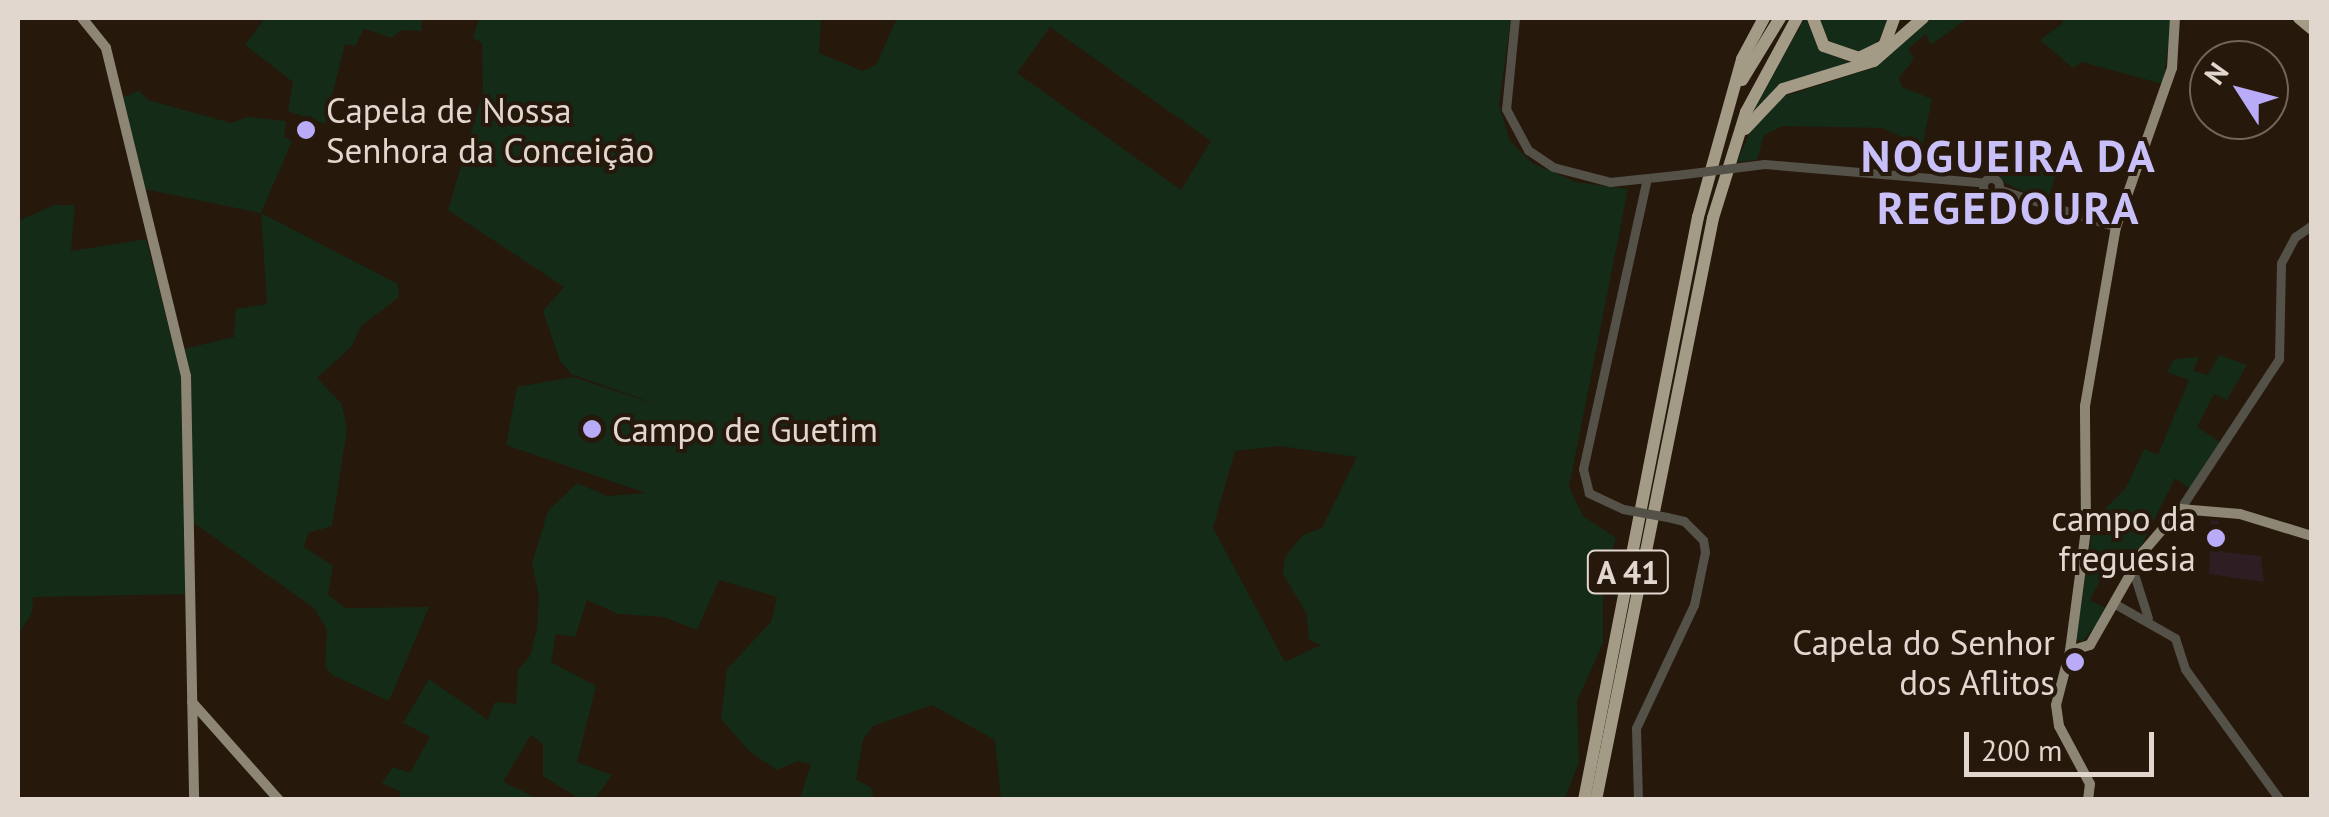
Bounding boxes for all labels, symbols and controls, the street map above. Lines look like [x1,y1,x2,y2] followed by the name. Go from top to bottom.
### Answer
[2189,40,2289,140] north arrow
[2196,55,2236,92] text: N
[326,89,654,171] place label: Capela de Nossa Senhora da Conceição
[295,119,317,141] marker: Capela de Nossa Senhora da Conceição
[1860,129,2158,235] district label: NOGUEIRA DA REGEDOURA
[612,408,878,450] place label: Campo de Guetim
[581,418,603,440] marker: Campo de Guetim
[2051,497,2196,579] place label: campo da freguesia
[2205,527,2227,549] marker: campo da freguesia
[1586,545,1670,599] road number: A 41
[1792,621,2055,703] place label: Capela do Senhor dos Aflitos
[2064,651,2086,673] marker: Capela do Senhor dos Aflitos
[1969,712,2159,774] scale bar
[1981,730,2062,769] text: 200 m

